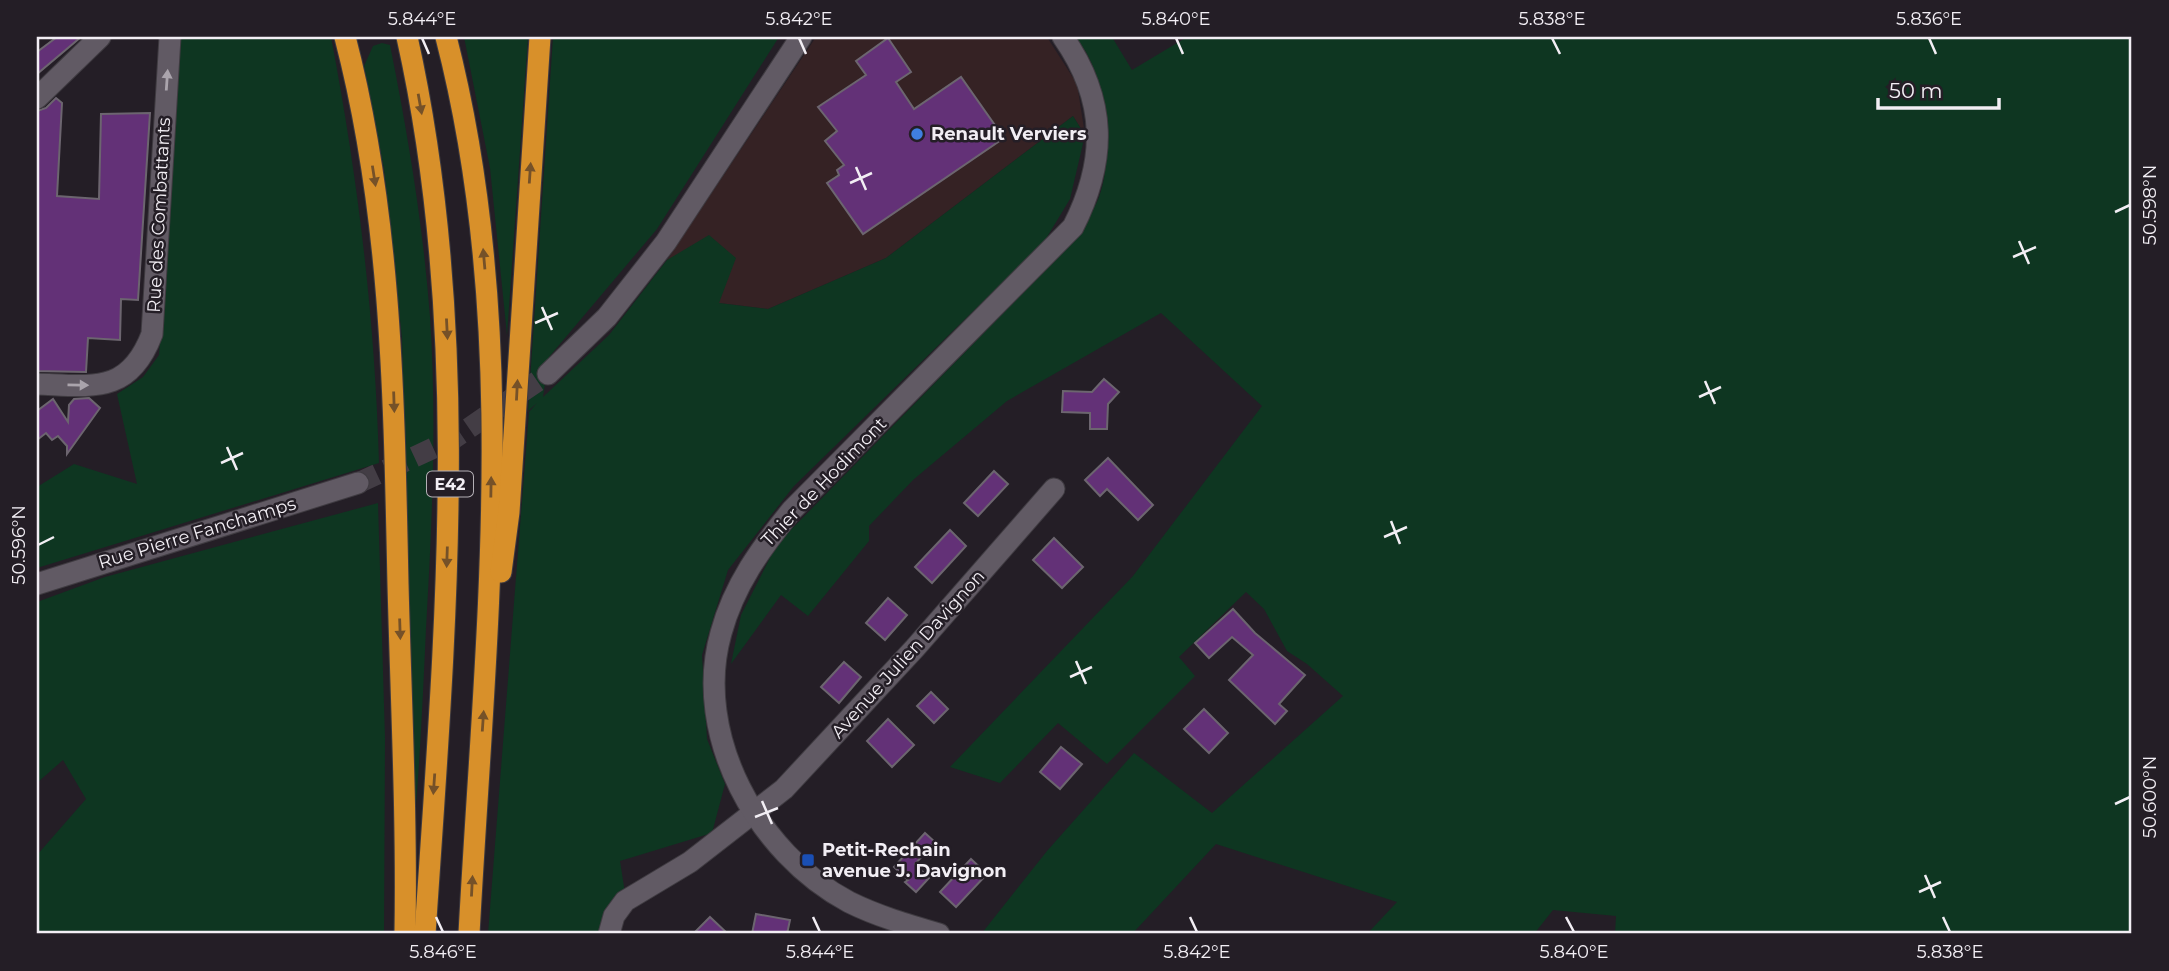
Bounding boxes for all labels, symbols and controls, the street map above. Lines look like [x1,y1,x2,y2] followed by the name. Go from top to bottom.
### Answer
[388,8,456,30] text: 5.844°E
[765,8,833,30] text: 5.842°E
[1141,8,1211,30] text: 5.840°E
[1519,8,1585,30] text: 5.838°E
[1896,8,1962,30] text: 5.836°E
[1878,66,1999,110] scale bar
[162,68,173,90] one-way arrow
[1889,78,1943,103] text: 50 m
[415,93,426,115] one-way arrow
[143,117,175,313] street label: Rue des Combattants
[931,123,1087,145] place label: Renault Verviers
[909,126,925,142] marker: Renault Verviers
[525,162,536,184] one-way arrow
[369,165,380,187] one-way arrow
[2139,165,2161,245] text: 50.598°N
[478,248,489,270] one-way arrow
[442,319,453,341] one-way arrow
[511,379,522,401] one-way arrow
[67,380,89,391] one-way arrow
[388,391,400,413] one-way arrow
[757,413,891,551] street label: Thier de Hodimont
[427,471,473,496] road number: E42
[486,475,497,497] one-way arrow
[95,492,299,574] street label: Rue Pierre Fanchamps
[8,505,30,585] text: 50.596°N
[442,546,453,568] one-way arrow
[827,565,989,743] street label: Avenue Julien Davignon
[394,619,405,641] one-way arrow
[478,709,489,731] one-way arrow
[2139,756,2161,838] text: 50.600°N
[429,773,440,795] one-way arrow
[822,839,1007,882] place label: Petit-Rechain avenue J. Davignon
[800,852,816,868] marker: Petit-Rechain avenue J. Davignon
[466,875,477,897] one-way arrow
[409,941,477,963] text: 5.846°E
[786,941,854,963] text: 5.844°E
[1163,941,1231,963] text: 5.842°E
[1539,941,1609,963] text: 5.840°E
[1917,941,1983,963] text: 5.838°E

